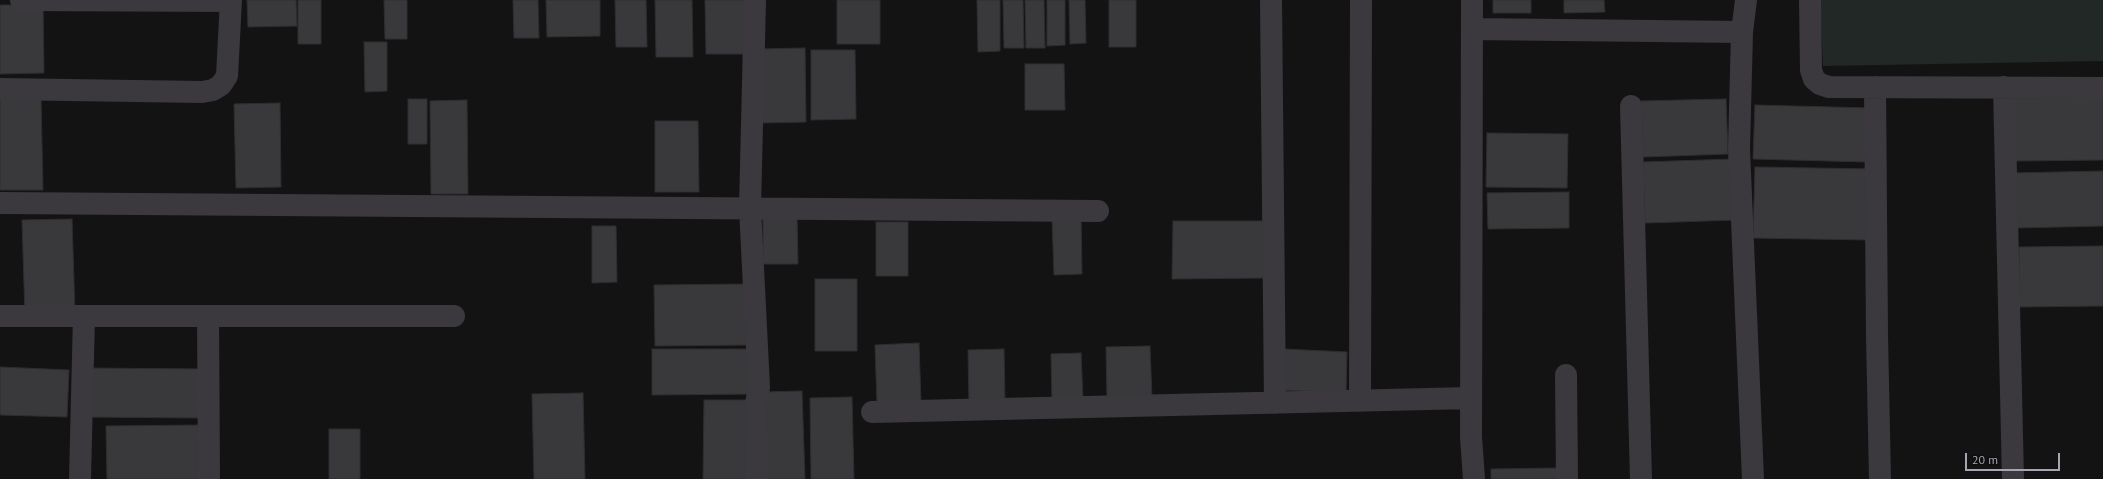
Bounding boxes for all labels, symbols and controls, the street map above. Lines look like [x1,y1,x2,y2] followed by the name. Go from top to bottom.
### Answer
[1967,445,2062,471] scale bar
[1972,452,1998,467] text: 20 m

